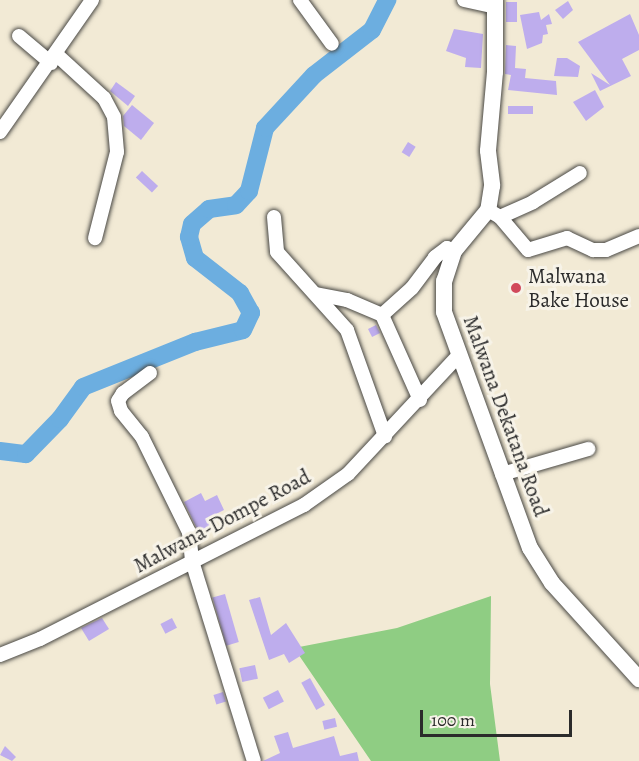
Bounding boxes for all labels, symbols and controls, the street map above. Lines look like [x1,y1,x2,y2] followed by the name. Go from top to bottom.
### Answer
[528,263,629,313] place label: Malwana Bake House
[509,281,523,295] marker: Malwana Bake House
[458,312,554,520] street label: Malwana Dekatana Road
[129,464,315,578] street label: Malwana-Dompe Road
[423,698,574,736] scale bar
[431,708,475,732] text: 100 m

